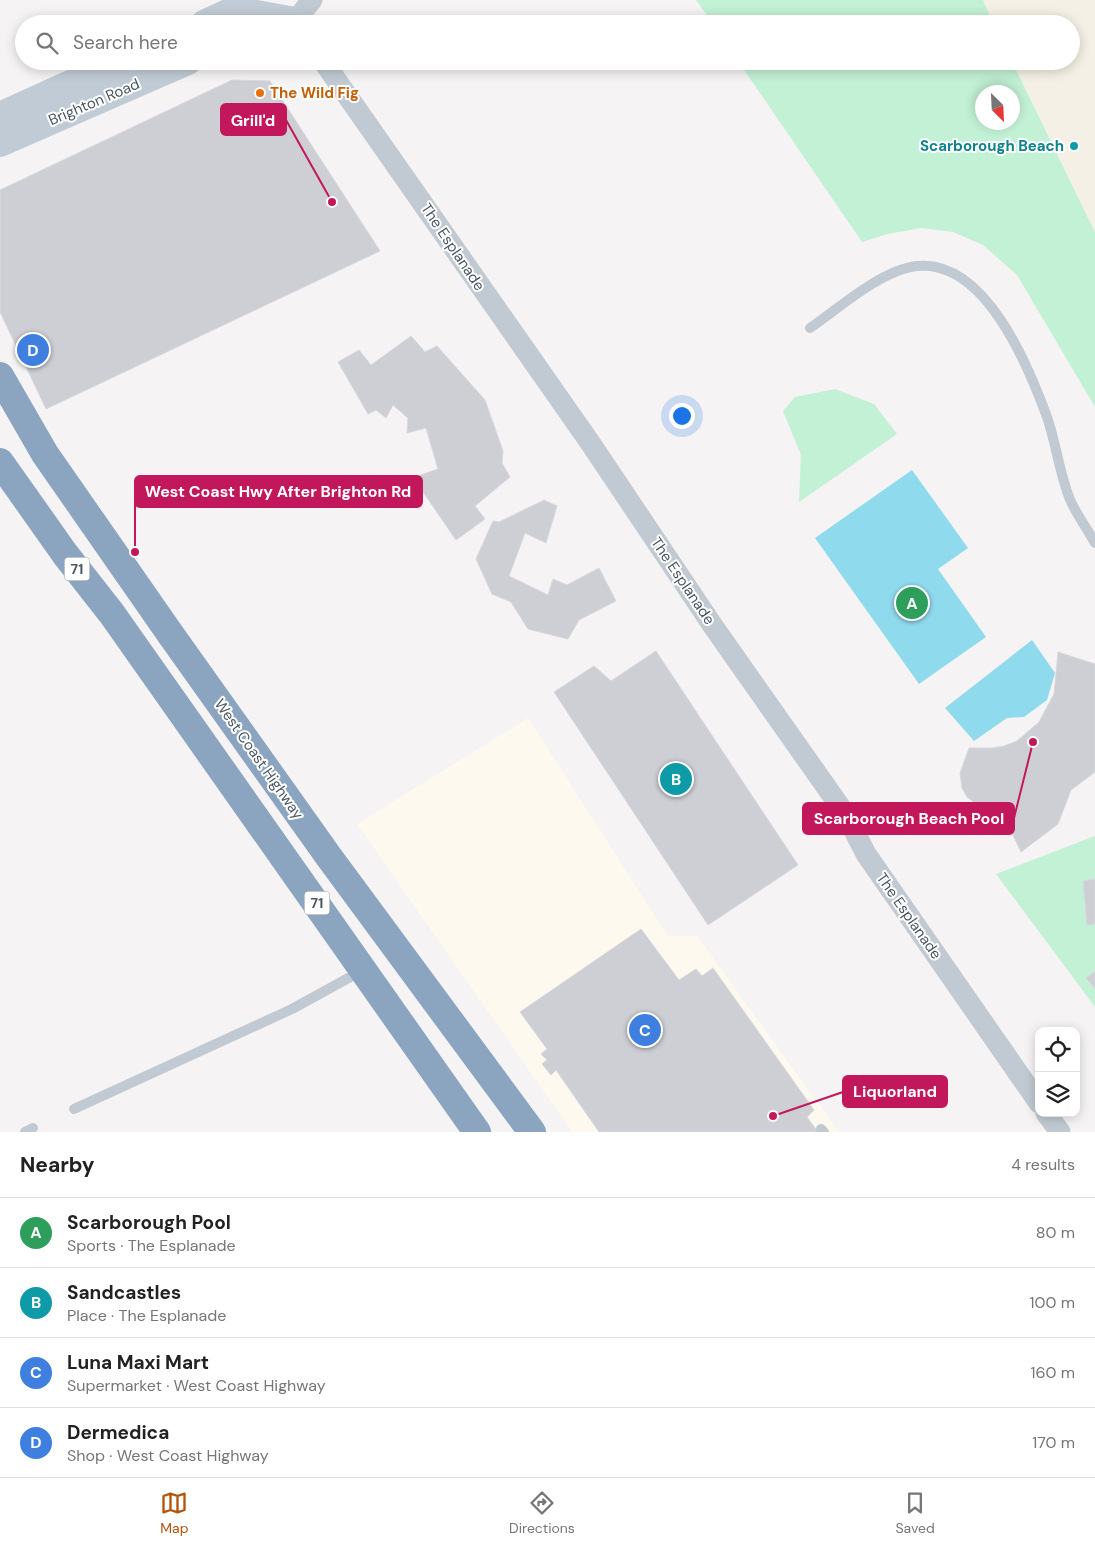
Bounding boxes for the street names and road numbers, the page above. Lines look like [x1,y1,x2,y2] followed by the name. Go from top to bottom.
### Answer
[45,74,143,130] street label: Brighton Road
[416,199,490,295] street label: The Esplanade
[646,533,720,629] street label: The Esplanade
[64,558,90,580] road number: 71
[210,695,308,824] street label: West Coast Highway
[872,869,946,963] street label: The Esplanade
[304,891,330,914] road number: 71

